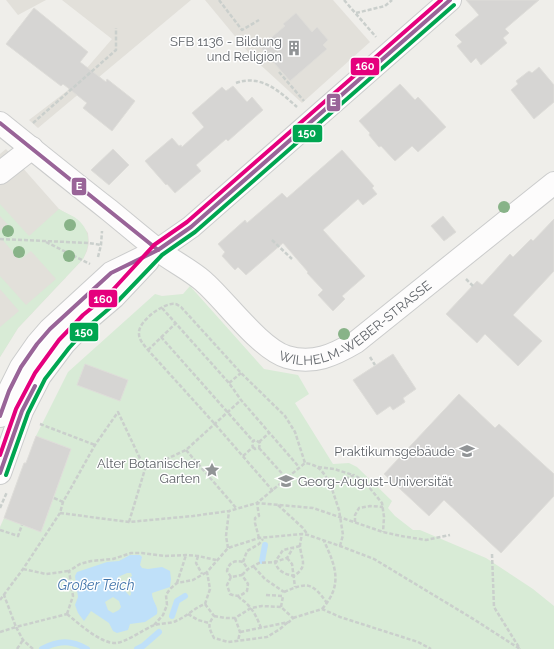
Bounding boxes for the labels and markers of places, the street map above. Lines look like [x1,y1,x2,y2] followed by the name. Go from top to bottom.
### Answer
[170,34,282,64] place label: SFB 1136 - Bildung und Religion
[285,39,303,57] building icon: SFB 1136 - Bildung und Religion
[458,442,476,460] school or university icon: Praktikumsgebäude
[334,444,455,459] place label: Praktikumsgebäude
[97,456,200,486] place label: Alter Botanischer Garten
[203,461,221,479] place icon: Alter Botanischer Garten
[277,472,295,490] school or university icon: Georg-August-Universität
[298,474,453,489] place label: Georg-August-Universität

